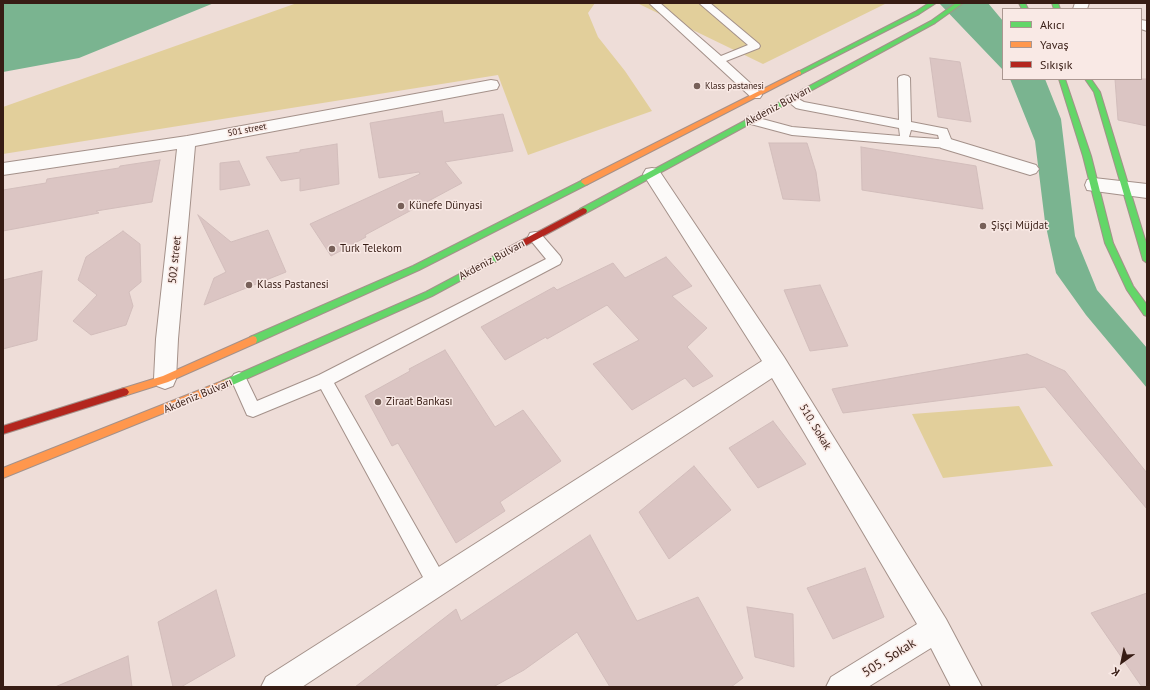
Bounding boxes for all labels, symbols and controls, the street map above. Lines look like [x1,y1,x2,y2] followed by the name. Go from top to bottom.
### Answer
[1002,8,1142,80] legend
[1040,17,1065,32] text: Akıcı
[1040,37,1069,52] text: Yavaş
[1040,57,1073,72] text: Sıkışık
[692,81,702,91] marker: Klass pastanesi
[705,81,764,91] place label: Klass pastanesi
[743,83,813,129] street label: Akdeniz Bulvarı
[227,121,267,139] street label: 501 street
[409,199,482,213] place label: Künefe Dünyasi
[396,201,406,211] marker: Künefe Dünyasi
[991,219,1048,233] place label: Şişçi Müjdat
[978,221,988,231] marker: Şişçi Müjdat
[166,236,184,284] street label: 502 street
[457,237,527,283] street label: Akdeniz Bulvarı
[340,242,402,256] place label: Turk Telekom
[327,244,337,254] marker: Turk Telekom
[257,278,329,292] place label: Klass Pastanesi
[244,280,254,290] marker: Klass Pastanesi
[162,376,234,416] street label: Akdeniz Bulvarı
[386,395,452,409] place label: Ziraat Bankası
[373,397,383,407] marker: Ziraat Bankası
[796,402,834,452] street label: 510. Sokak
[859,635,919,681] street label: 505. Sokak
[1102,642,1142,682] north arrow
[1109,664,1122,680] text: K

